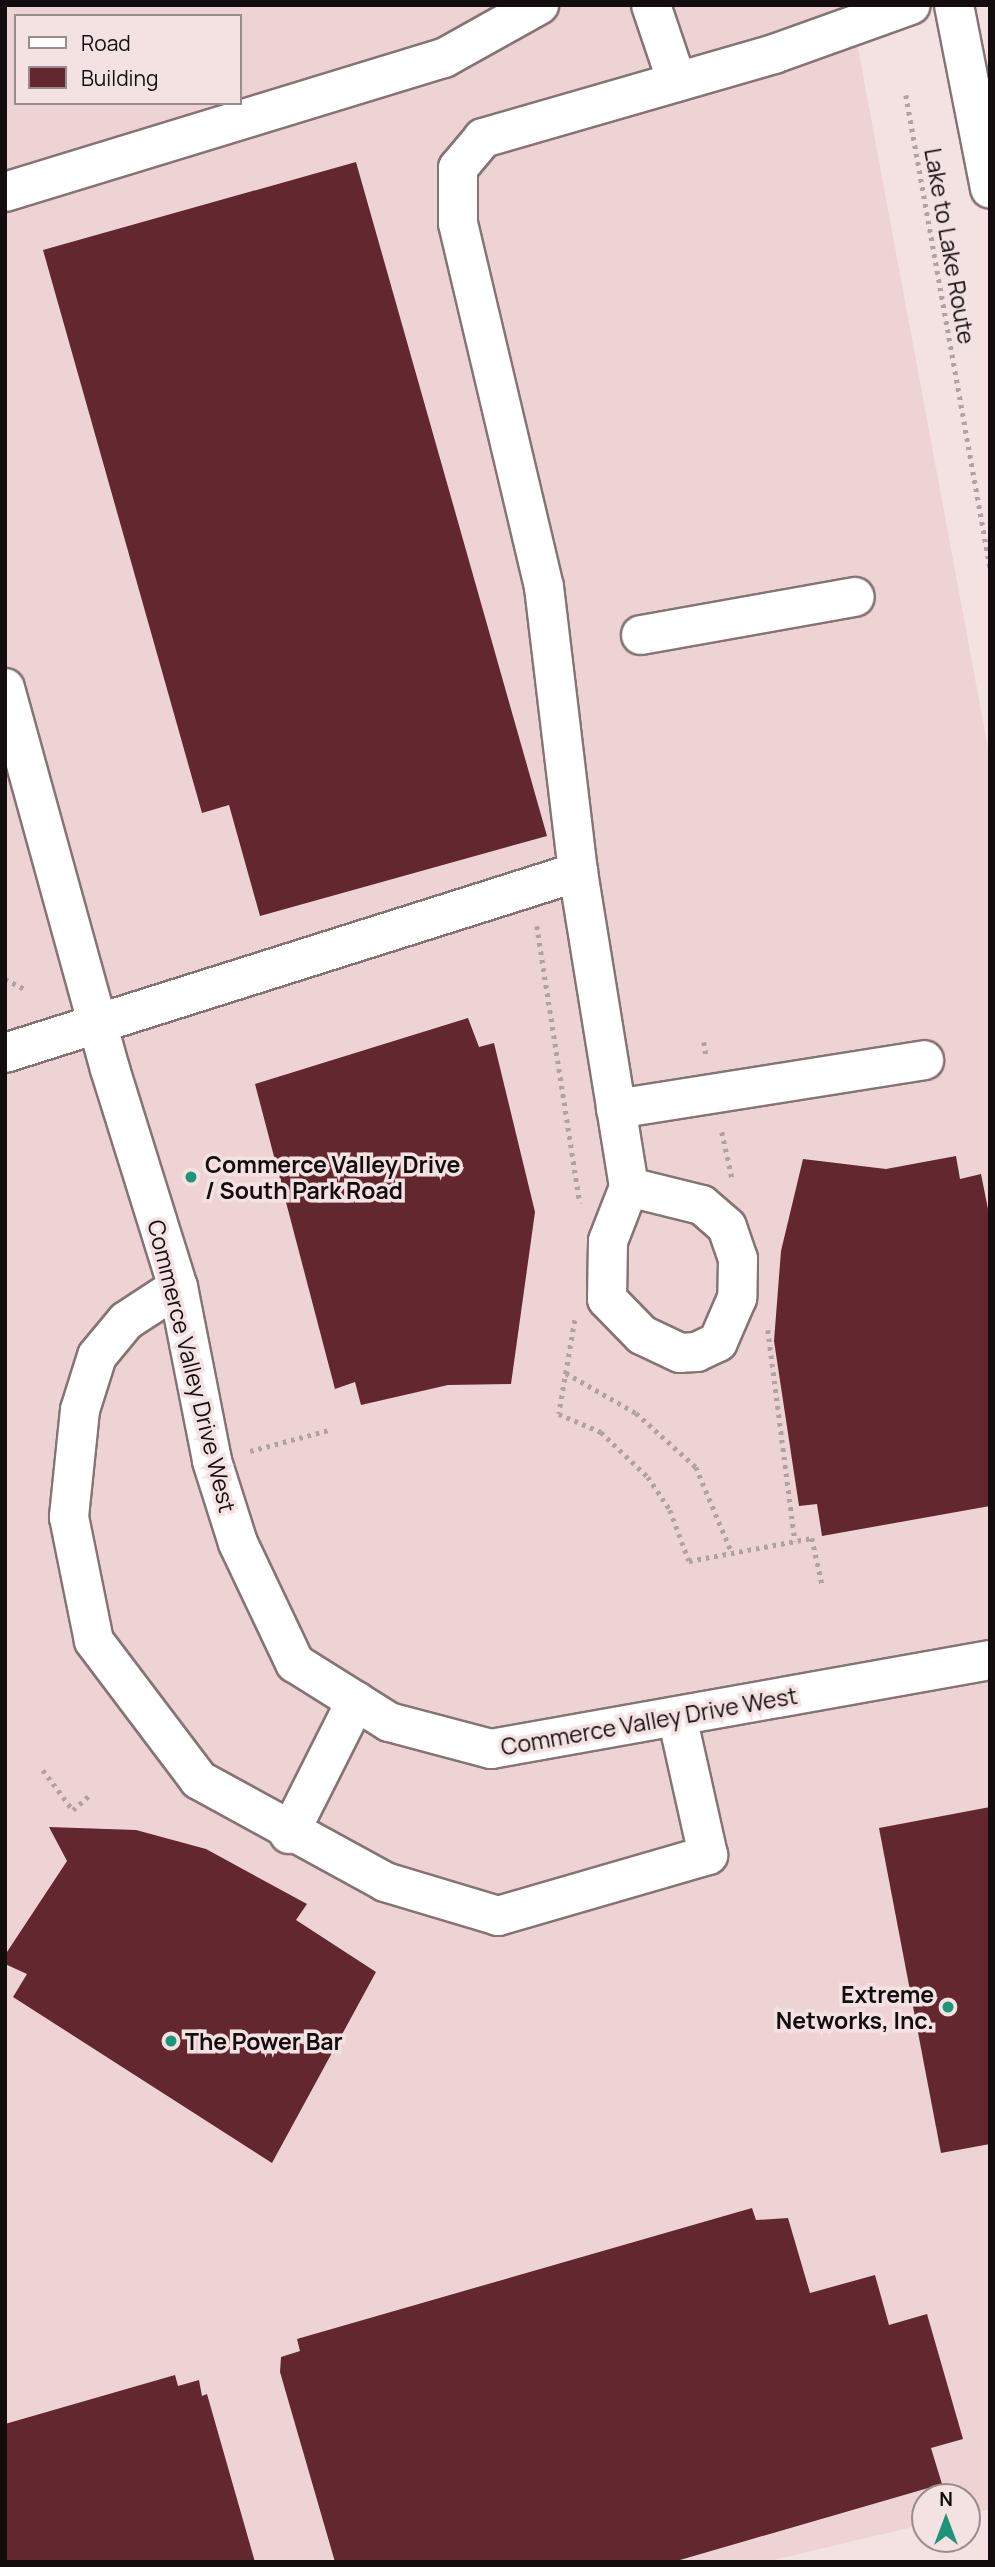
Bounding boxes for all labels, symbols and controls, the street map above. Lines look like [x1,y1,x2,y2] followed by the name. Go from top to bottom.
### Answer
[14,14,242,105] legend
[81,29,131,57] text: Road
[81,64,158,92] text: Building
[919,146,981,346] street label: Lake to Lake Route
[205,1150,460,1204] place label: Commerce Valley Drive / South Park Road
[183,1169,199,1185] marker: Commerce Valley Drive / South Park Road
[142,1217,242,1515] street label: Commerce Valley Drive West
[499,1681,799,1761] street label: Commerce Valley Drive West
[776,1980,934,2034] place label: Extreme Networks, Inc.
[940,1999,956,2015] marker: Extreme Networks, Inc.
[185,2027,343,2055] place label: The Power Bar
[163,2033,179,2049] marker: The Power Bar
[911,2483,981,2553] north arrow
[939,2486,953,2512] text: N

